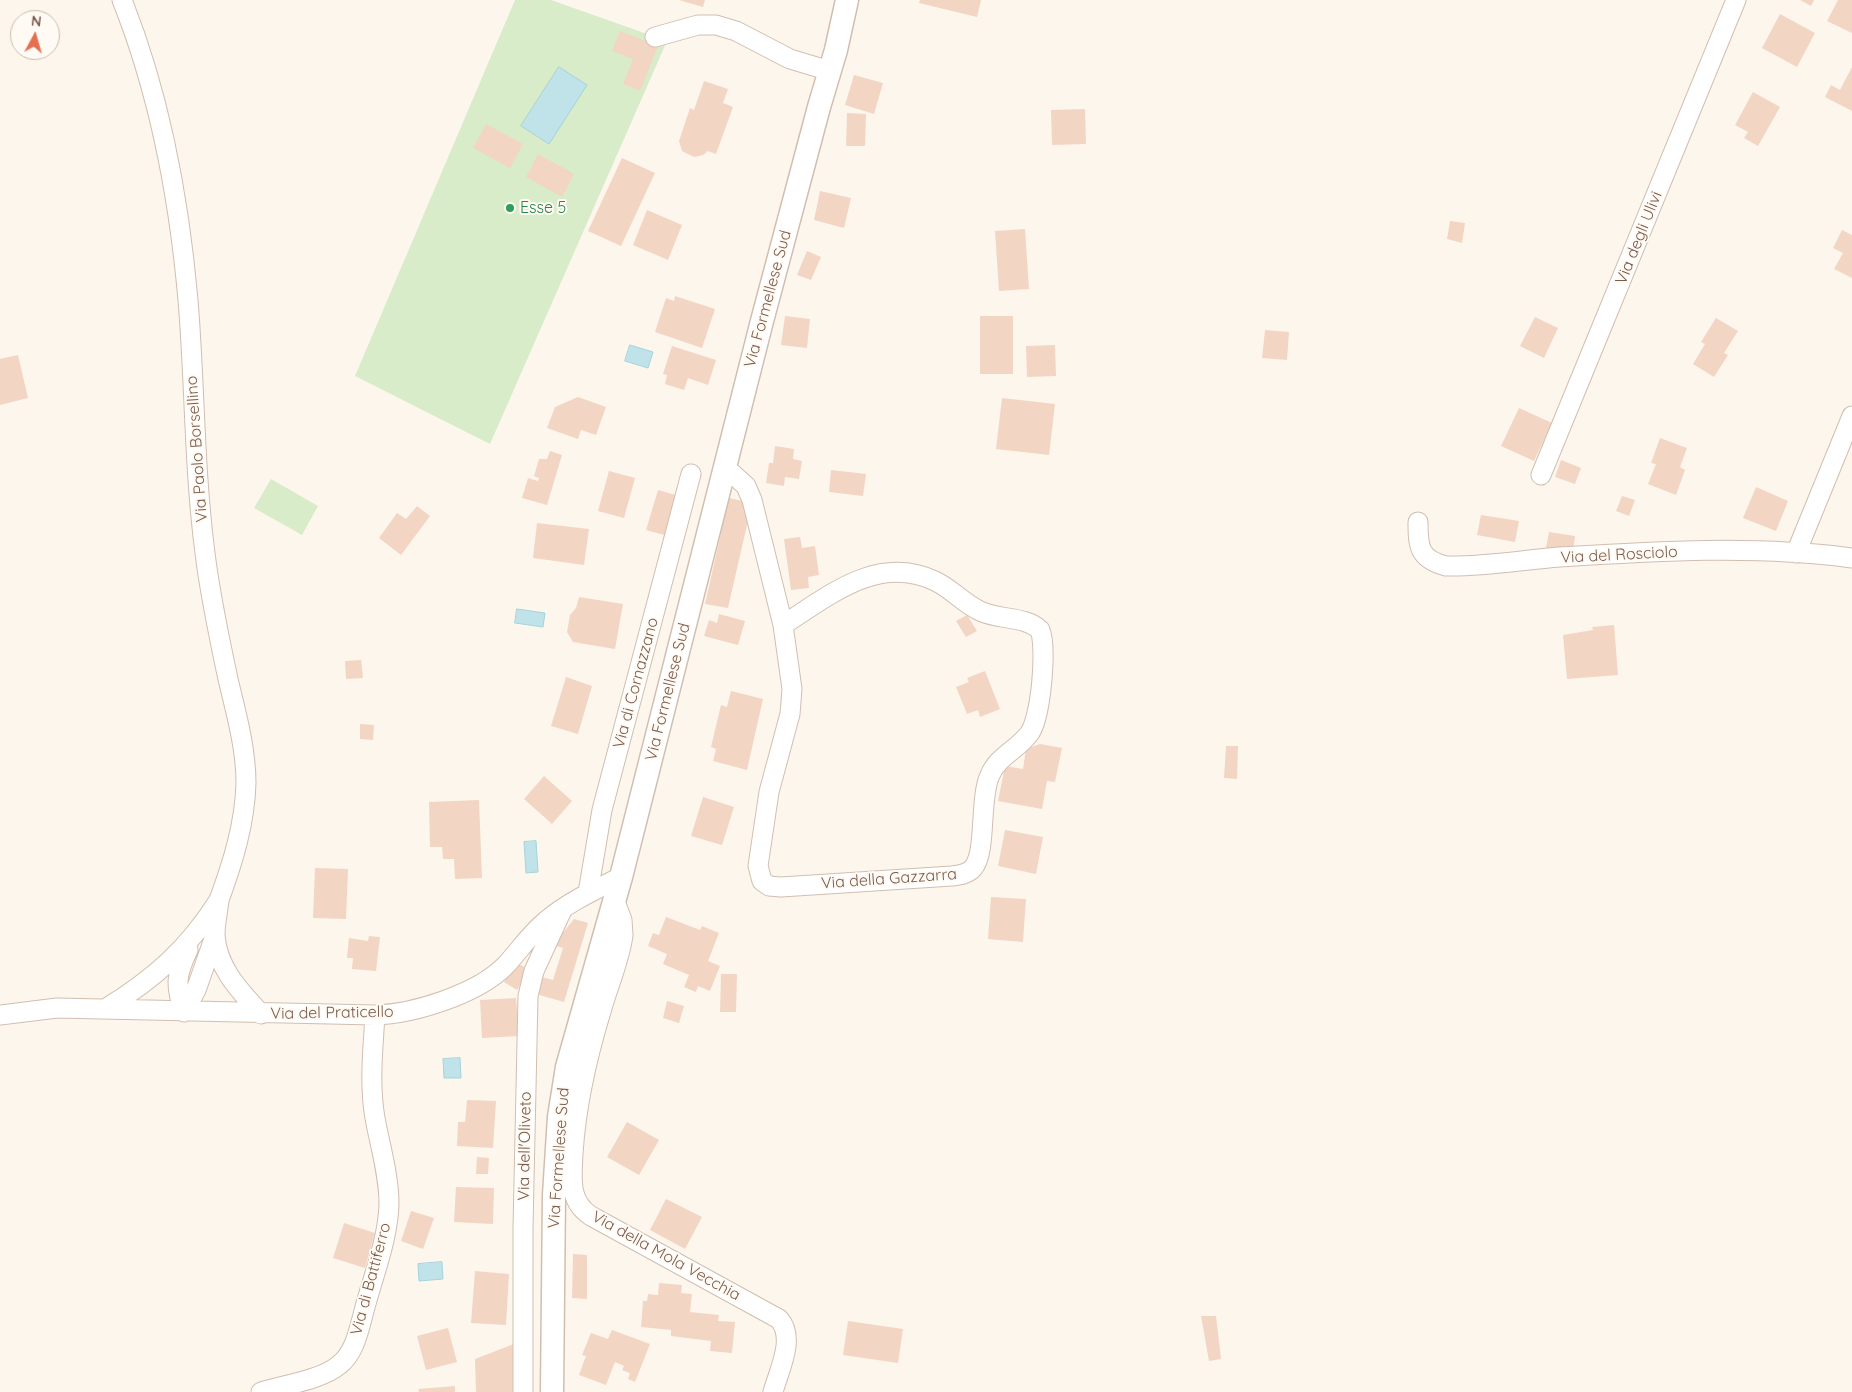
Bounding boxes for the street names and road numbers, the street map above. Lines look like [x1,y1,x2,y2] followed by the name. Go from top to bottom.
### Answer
[1612,189,1666,287] street label: Via degli Ulivi
[740,228,796,370] street label: Via Formellese Sud
[182,375,212,523] street label: Via Paolo Borsellino
[1560,542,1678,568] street label: Via del Rosciolo
[609,615,663,751] street label: Via di Cornazzano
[642,621,694,763] street label: Via Formellese Sud
[820,865,958,893] street label: Via della Gazzarra
[270,1002,394,1024] street label: Via del Praticello
[544,1087,574,1229] street label: Via Formellese Sud
[514,1091,536,1201] street label: Via dell'Oliveto
[588,1207,744,1305] street label: Via della Mola Vecchia
[347,1221,395,1337] street label: Via di Battiferro

